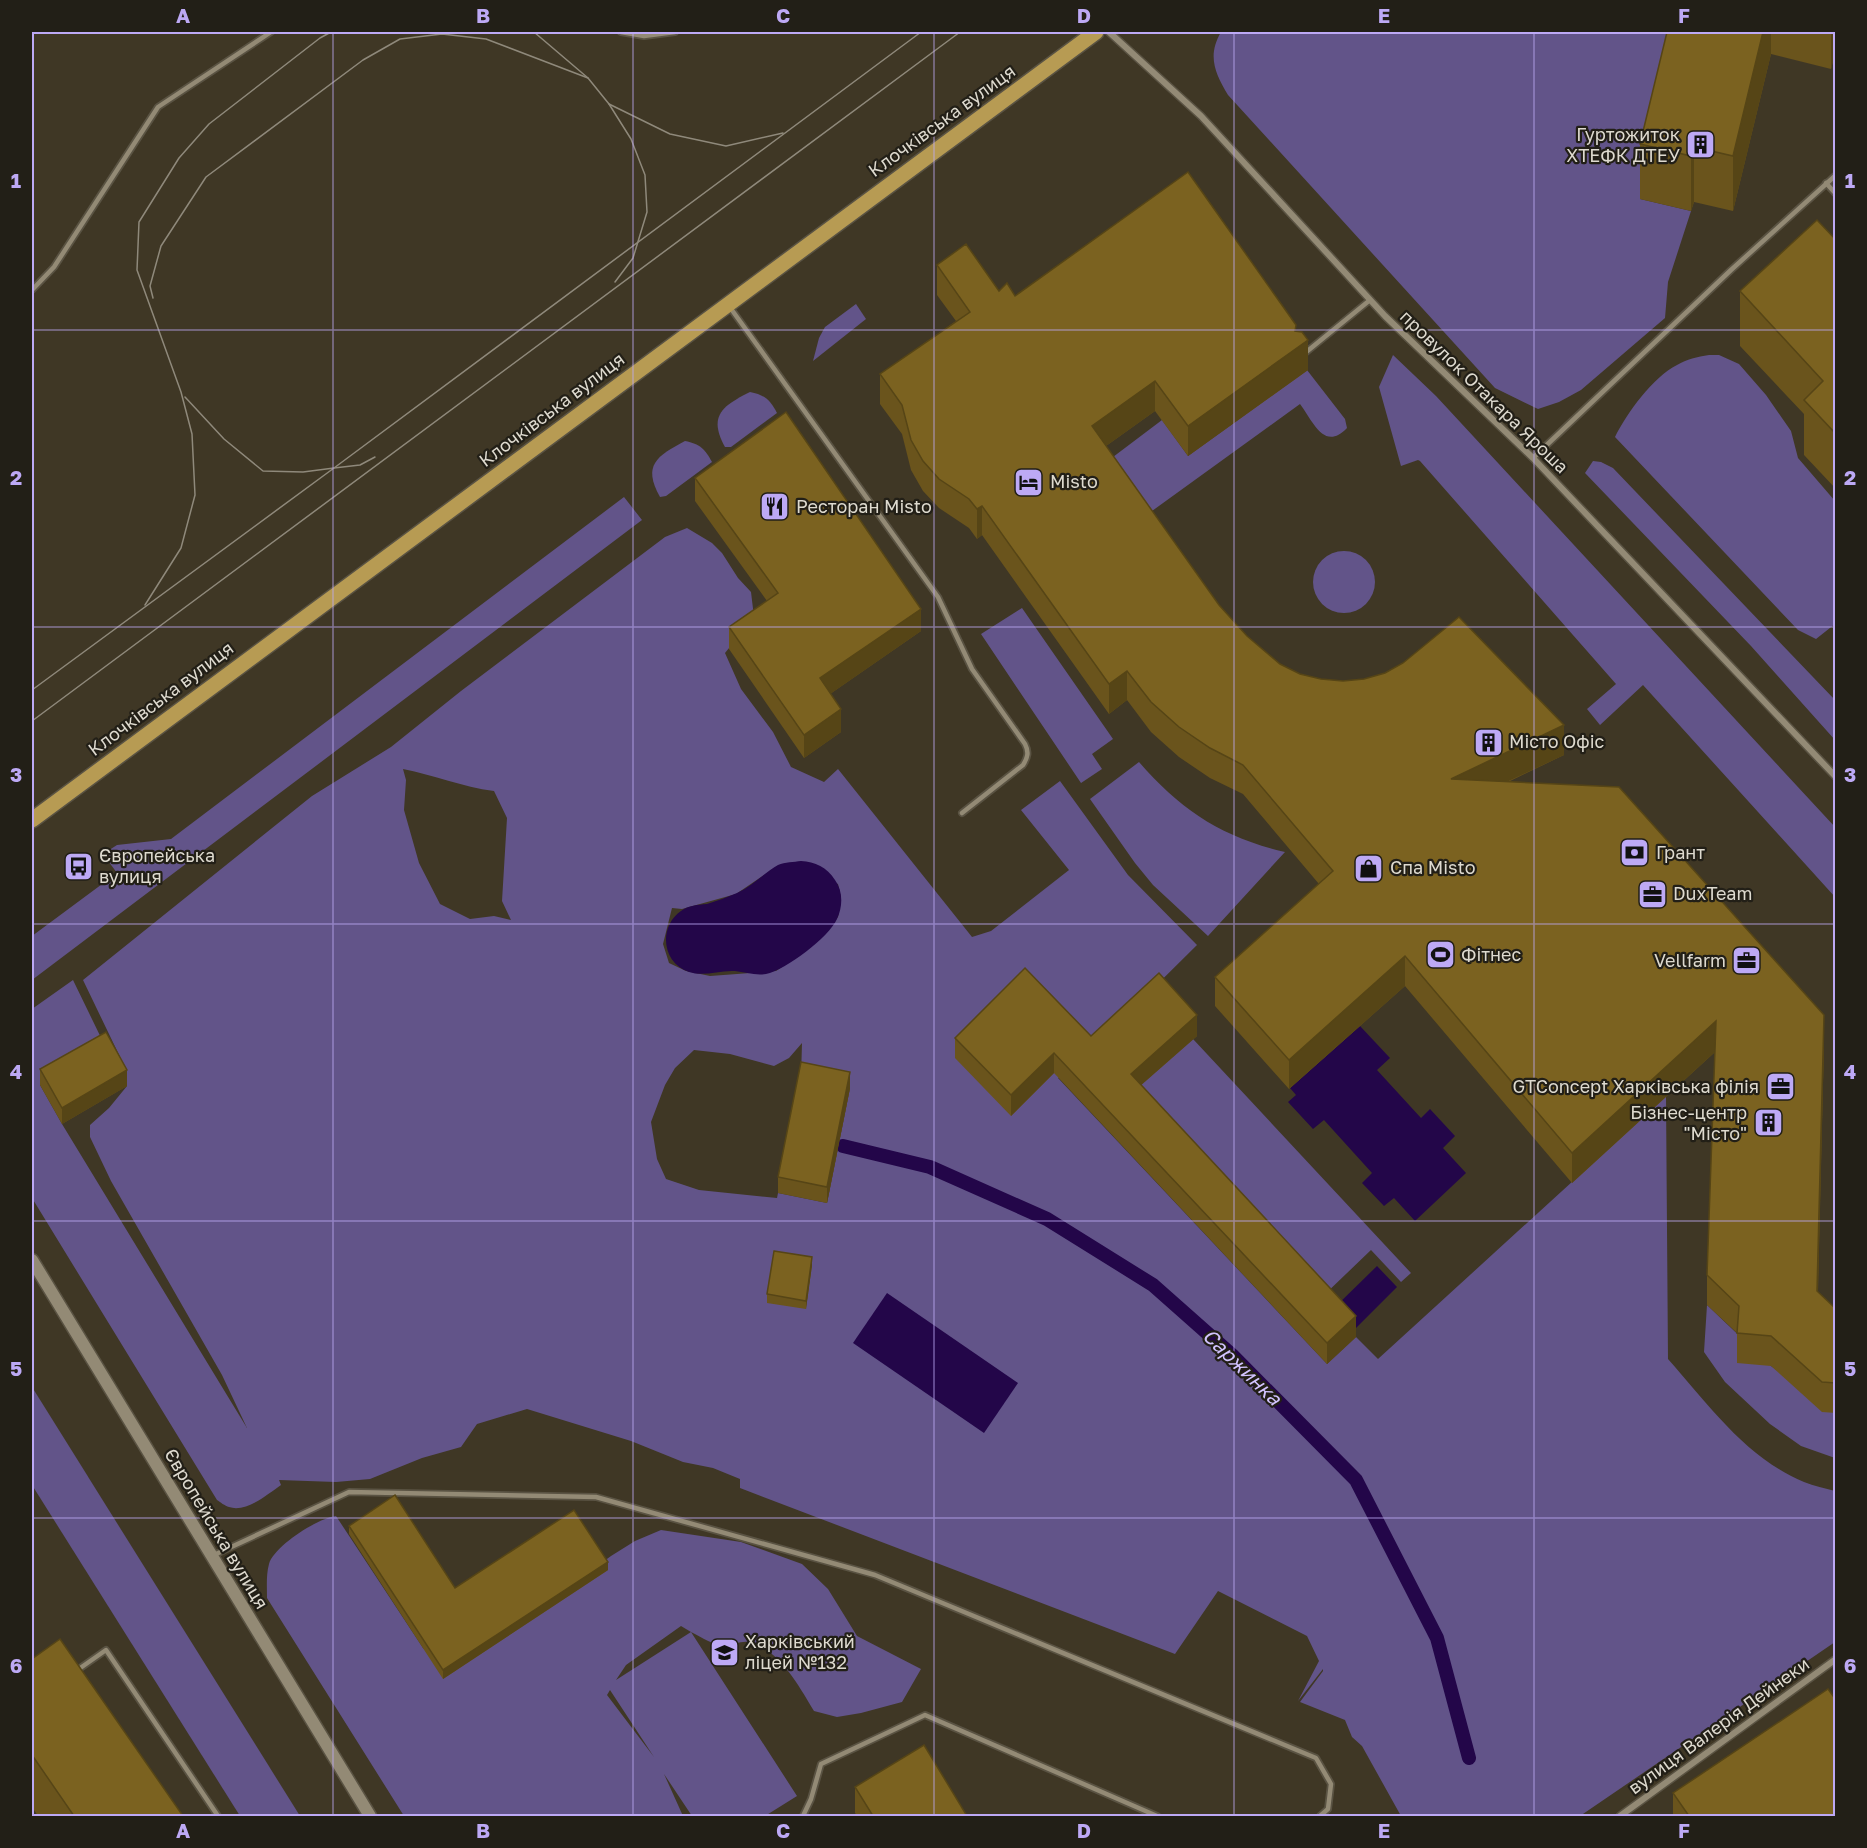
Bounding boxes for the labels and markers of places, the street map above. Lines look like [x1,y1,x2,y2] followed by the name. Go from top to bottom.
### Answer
[1566,123,1680,166] place label: Гуртожиток ХТЕФК ДТЕУ
[1685,129,1717,161] building icon: Гуртожиток ХТЕФК ДТЕУ
[1013,466,1045,498] hotel icon: Misto
[1050,470,1098,492] place label: Misto
[759,491,791,523] restaurant icon: Ресторан Misto
[796,495,932,517] place label: Ресторан Misto
[1472,726,1504,758] building icon: Місто Офіс
[1509,730,1605,752] place label: Місто Офіс
[1619,837,1651,869] bank icon: Грант
[1656,841,1705,863] place label: Грант
[99,844,215,887] place label: Європейська вулиця
[62,850,94,882] bus stop icon: Європейська вулиця
[1353,852,1385,884] shop icon: Спа Misto
[1390,856,1476,878] place label: Спа Misto
[1636,878,1668,910] office icon: DuxTeam
[1673,882,1752,904] place label: DuxTeam
[1424,939,1456,971] sports icon: Фітнес
[1461,943,1522,965] place label: Фітнес
[1731,945,1763,977] office icon: Vellfarm
[1654,949,1726,971] place label: Vellfarm
[1764,1071,1796,1103] office icon: GTConcept Харківська філія
[1513,1075,1759,1097] place label: GTConcept Харківська філія
[1630,1101,1747,1144] place label: Бізнес-центр "Місто"
[1752,1107,1784,1139] building icon: Бізнес-центр "Місто"
[745,1630,855,1673] place label: Харківський ліцей №132
[708,1636,740,1668] school or university icon: Харківський ліцей №132

